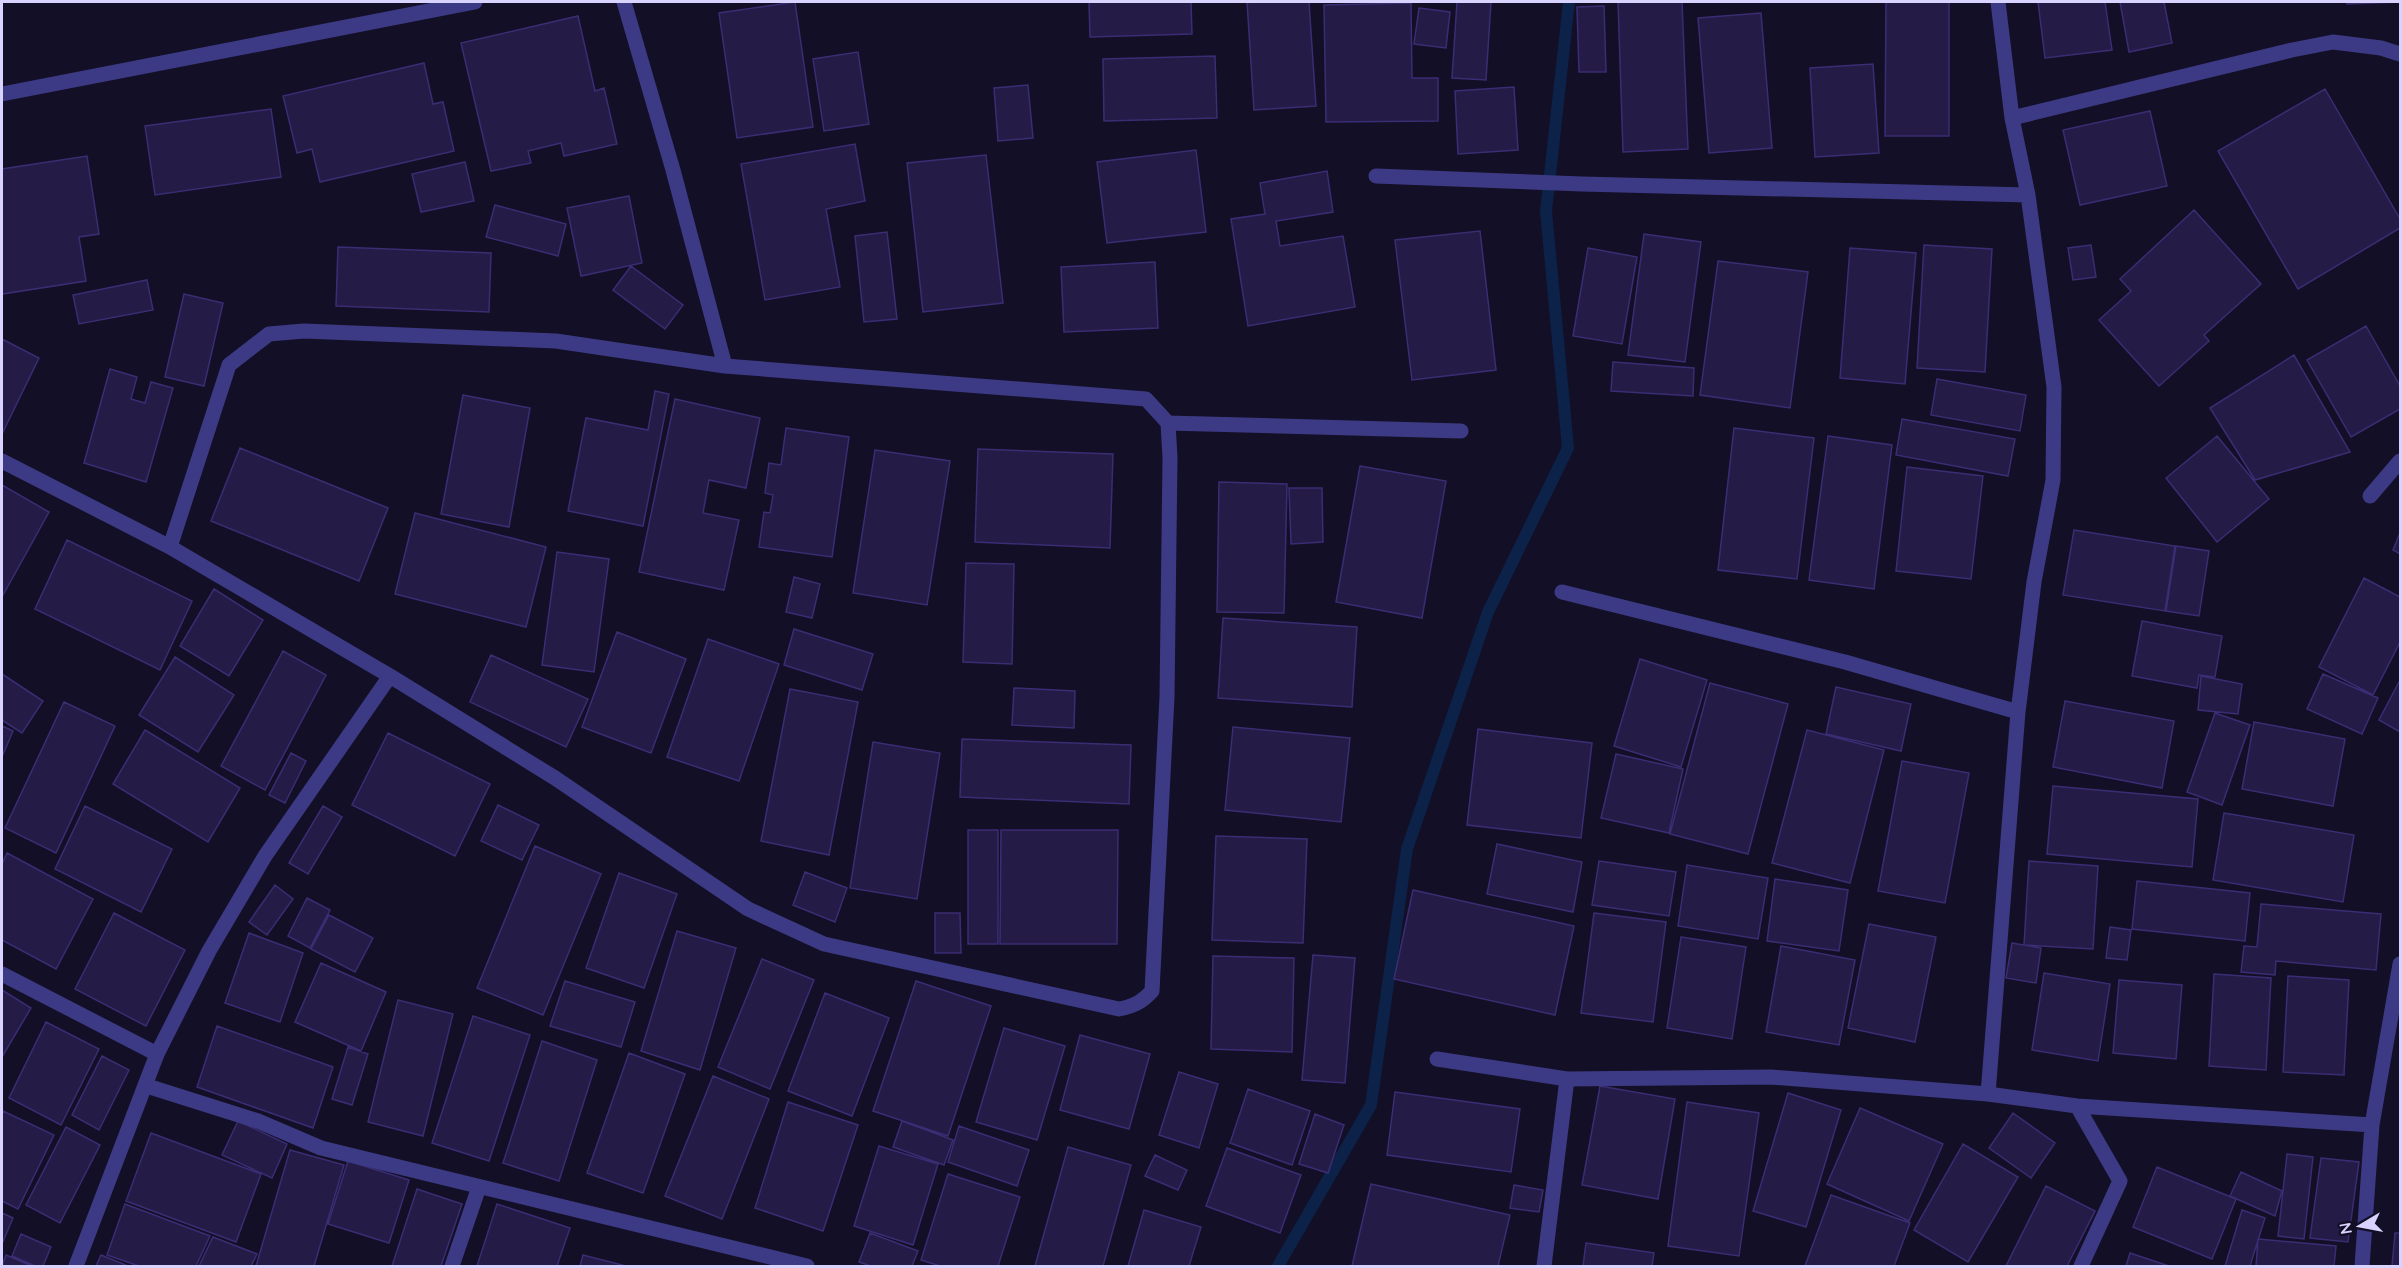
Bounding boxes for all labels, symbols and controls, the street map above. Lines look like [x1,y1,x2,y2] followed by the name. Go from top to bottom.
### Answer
[2330,1196,2390,1256] north arrow
[2334,1221,2356,1236] text: N

